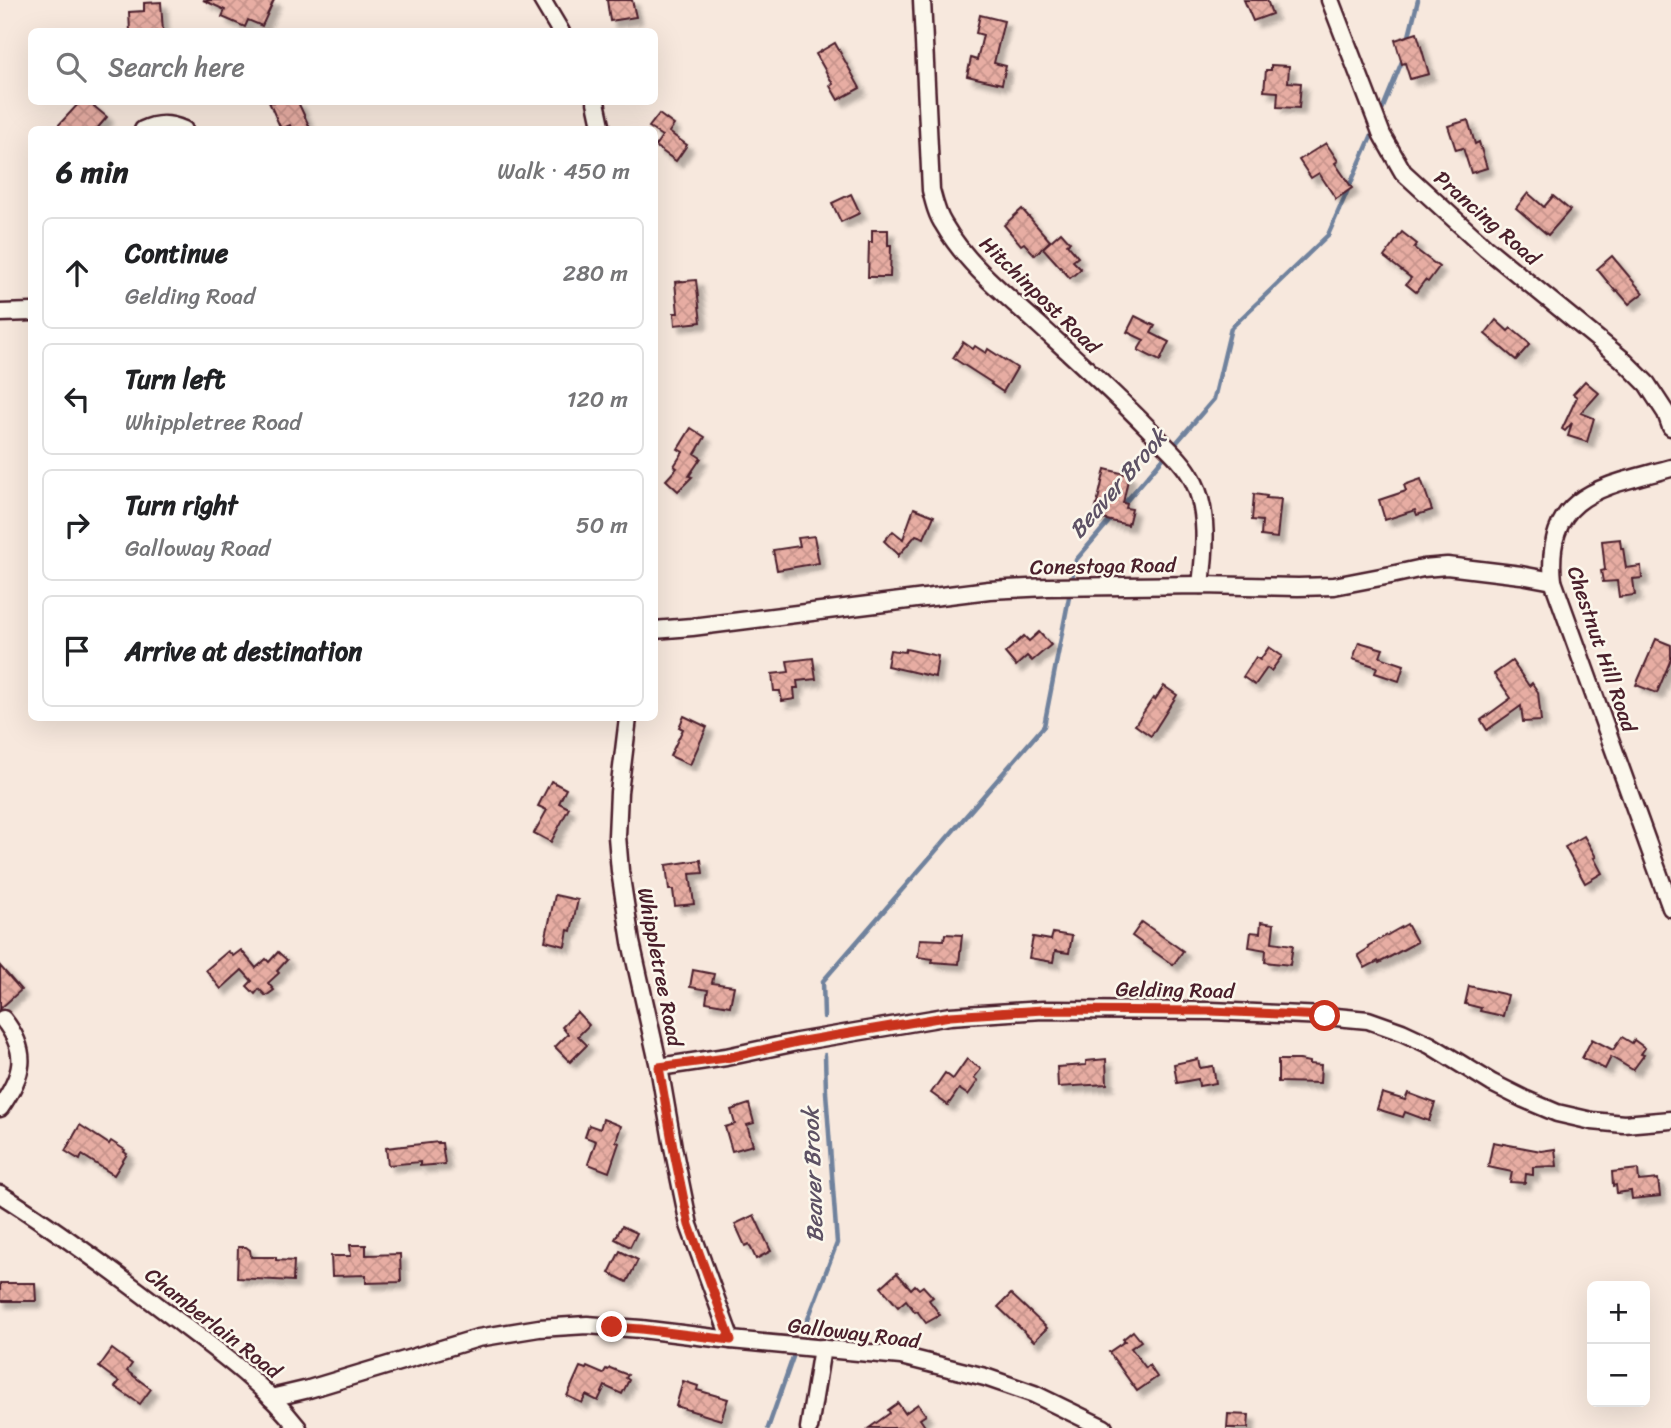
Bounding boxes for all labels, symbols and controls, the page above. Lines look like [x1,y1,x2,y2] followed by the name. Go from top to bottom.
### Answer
[28,28,658,105] search box
[108,44,245,90] text: Search here
[52,48,90,86] icon: search
[56,145,128,199] text: 6 min
[497,151,630,192] text: Walk · 450 m
[1425,160,1551,277] street label: Prancing Road
[970,226,1111,365] street label: Hitchinpost Road
[125,230,228,276] text: Continue
[563,253,628,294] text: 280 m
[58,254,96,292] icon: ahead
[125,276,255,317] text: Gelding Road
[125,356,225,402] text: Turn left
[567,379,628,420] text: 120 m
[58,380,96,418] icon: left
[125,402,301,443] text: Whippletree Road
[1058,418,1179,548] water label: Beaver Brook
[125,482,238,528] text: Turn right
[576,505,628,546] text: 50 m
[58,506,96,544] icon: right
[125,528,270,569] text: Galloway Road
[1030,546,1178,586] street label: Conestoga Road
[1556,561,1649,739] street label: Chestnut Hill Road
[125,628,362,674] text: Arrive at destination
[58,632,96,670] icon: arrive
[626,884,694,1052] street label: Whippletree Road
[1115,970,1237,1010] street label: Gelding Road
[1309,1000,1340,1031] route start
[790,1104,836,1243] water label: Beaver Brook
[136,1257,291,1390] street label: Chamberlain Road
[1587,1281,1650,1407] map controls
[1587,1281,1650,1344] button: +
[786,1306,924,1360] street label: Galloway Road
[596,1311,627,1342] route end
[1587,1344,1650,1407] button: −

